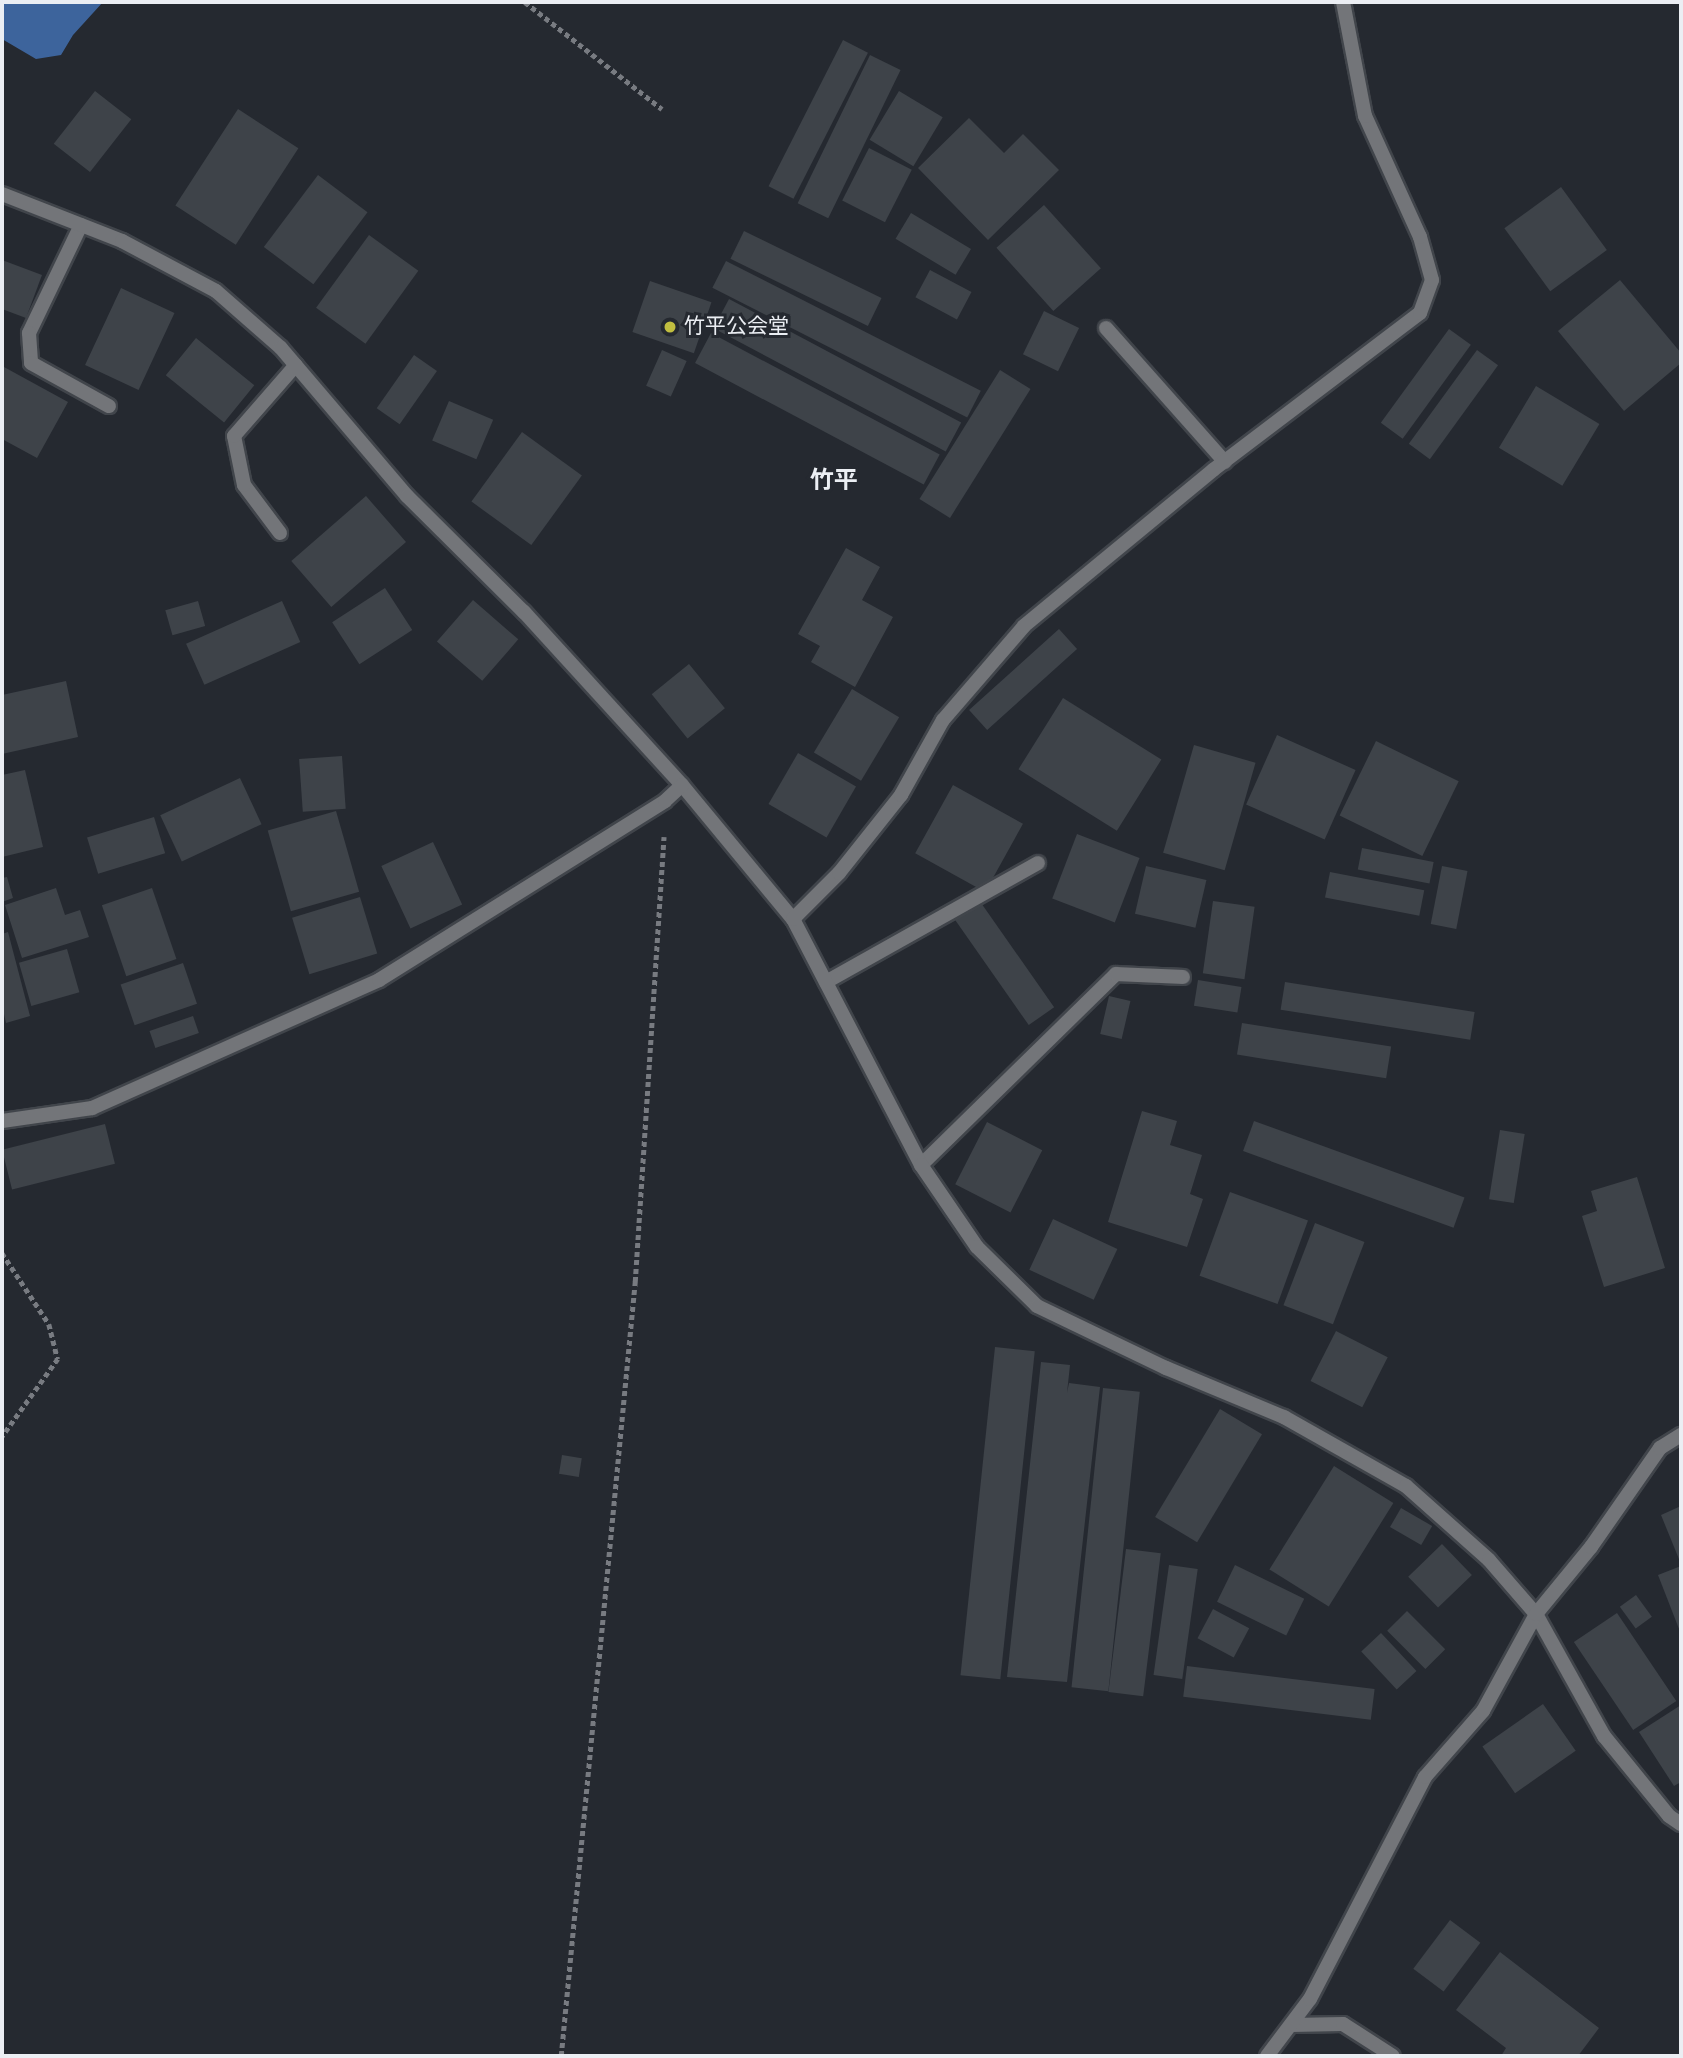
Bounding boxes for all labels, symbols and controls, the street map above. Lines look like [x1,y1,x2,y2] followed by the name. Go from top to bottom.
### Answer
[684,314,789,340] place label: 竹平公会堂
[662,319,678,335] marker: 竹平公会堂
[810,467,858,495] district label: 竹平

